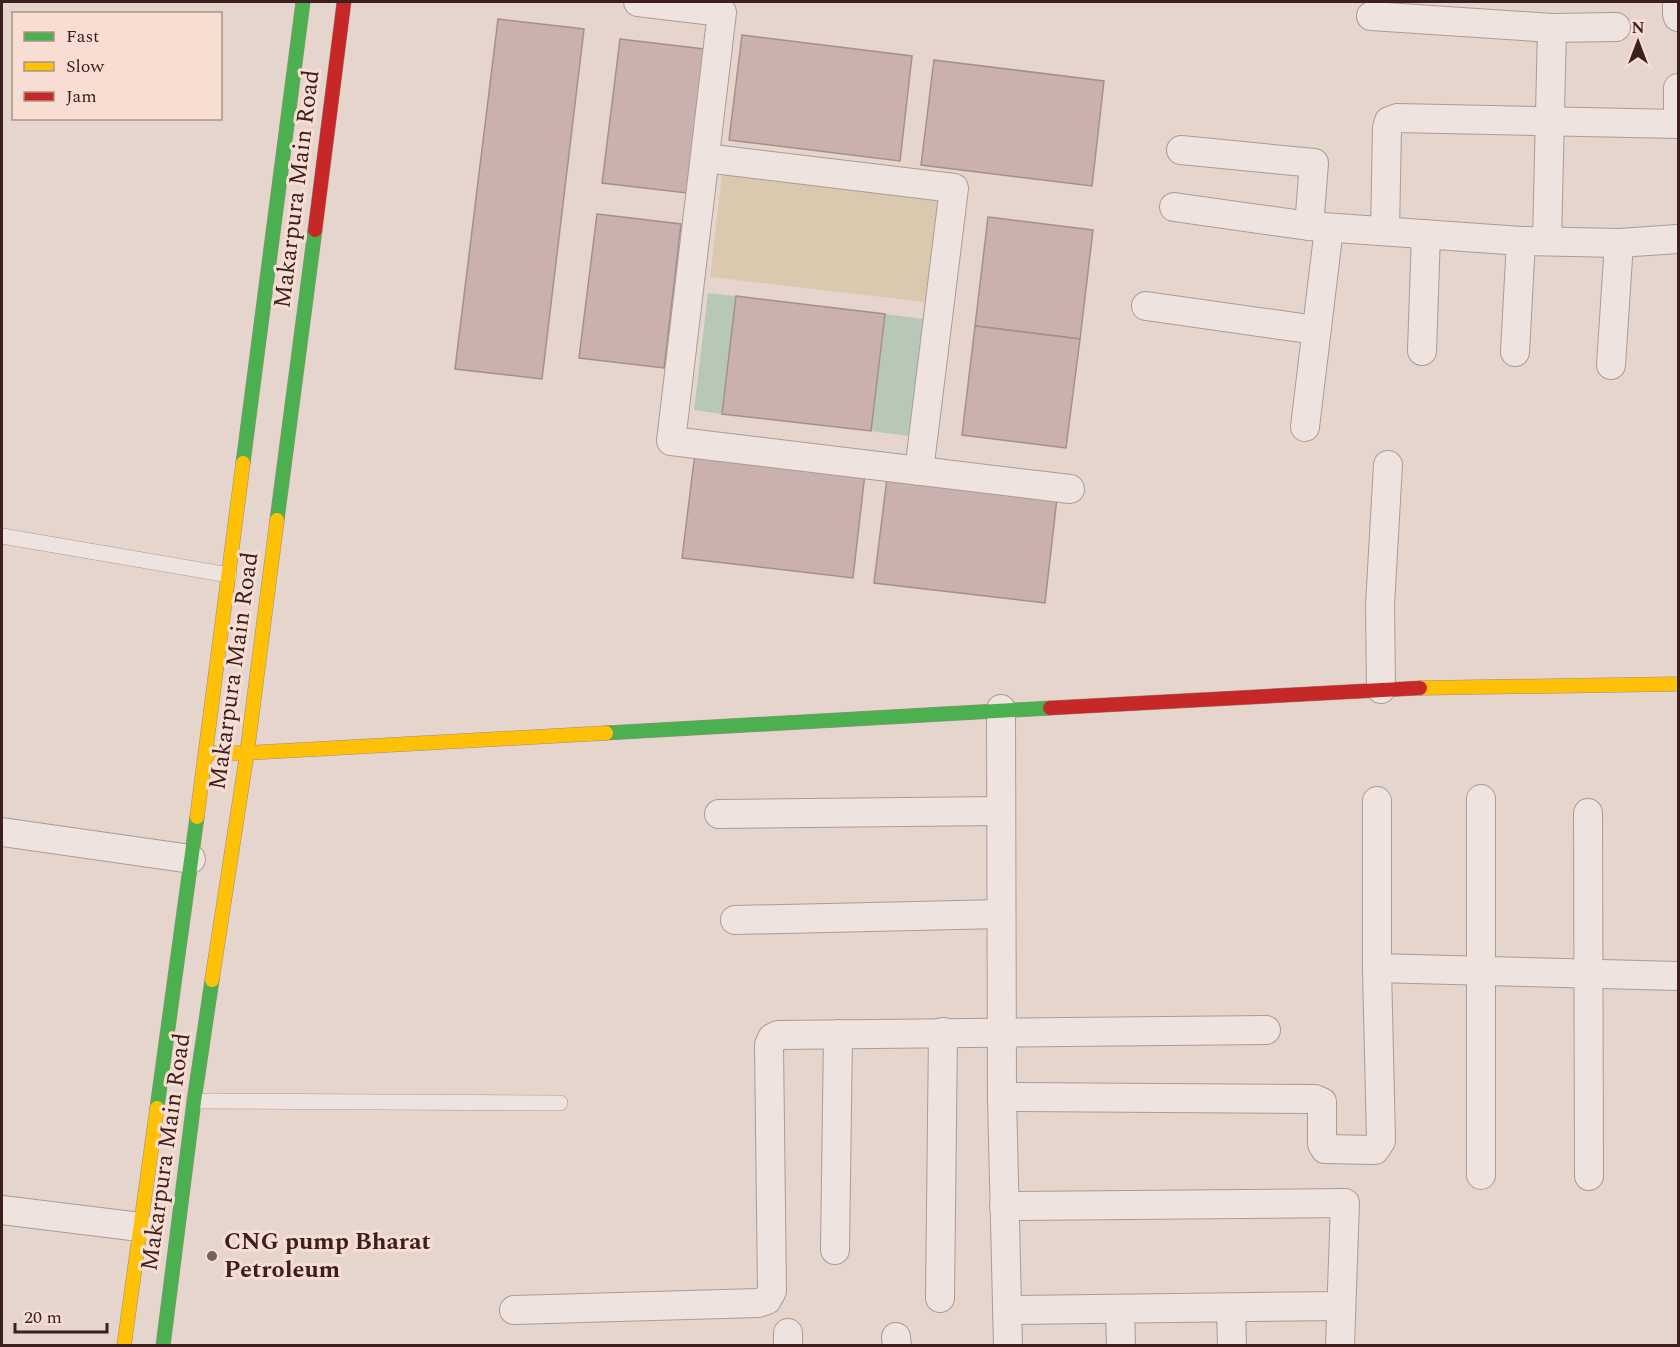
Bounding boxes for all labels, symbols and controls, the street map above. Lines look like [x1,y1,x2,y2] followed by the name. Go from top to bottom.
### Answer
[12,12,222,120] legend
[1608,12,1668,72] north arrow
[1631,16,1645,40] text: N
[66,23,99,50] text: Fast
[66,53,105,80] text: Slow
[265,68,329,310] street label: Makarpura Main Road
[66,83,97,110] text: Jam
[199,550,269,792] street label: Makarpura Main Road
[131,1031,201,1273] street label: Makarpura Main Road
[224,1224,431,1288] place label: CNG pump Bharat Petroleum
[205,1249,219,1263] marker: CNG pump Bharat Petroleum
[15,1296,106,1334] scale bar
[24,1304,62,1331] text: 20 m

